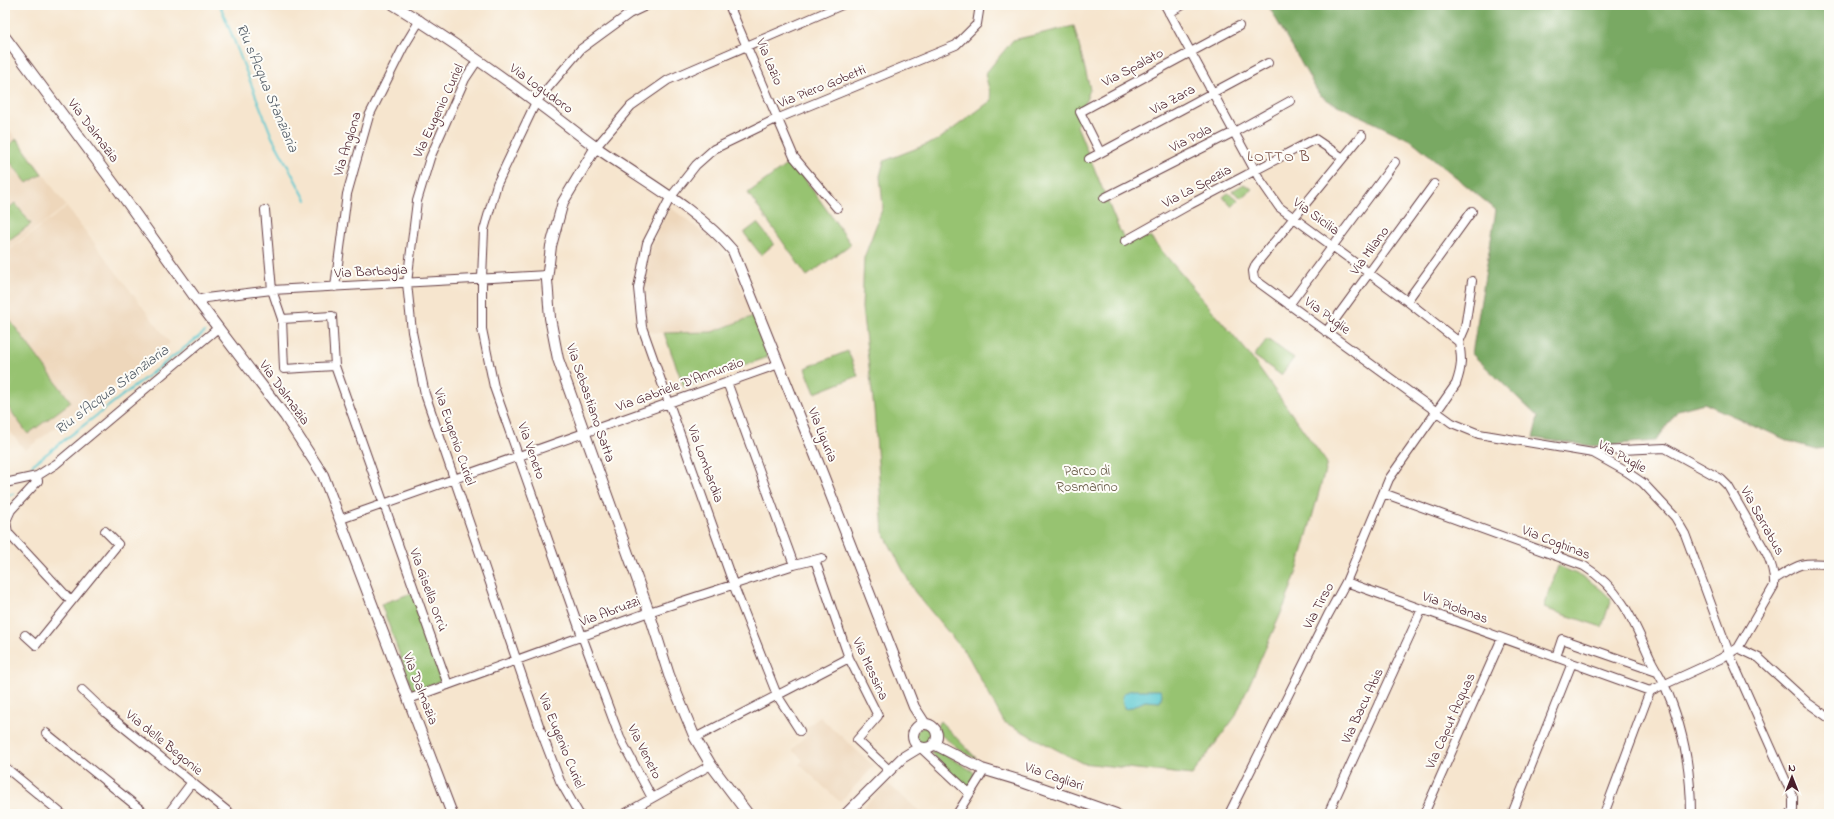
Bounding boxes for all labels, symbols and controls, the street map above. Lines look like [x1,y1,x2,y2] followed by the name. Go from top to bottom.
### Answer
[230,20,304,157] water label: Riu s'Acqua Stanziaria
[749,34,788,89] street label: Via Lazio
[1098,43,1167,93] street label: Via Spalato
[503,58,577,120] street label: Via Logudoro
[774,60,869,115] street label: Via Piero Gobetti
[408,61,471,163] street label: Via Eugenio Curiel
[1146,79,1199,121] street label: Via Zara
[61,94,124,167] street label: Via Dalmazia
[328,109,369,180] street label: Via Anglona
[1165,119,1216,159] street label: Via Pola
[1247,146,1311,168] district label: LOTTO B
[1158,160,1235,215] street label: Via La Spezia
[1287,192,1344,241] street label: Via Sicilia
[1344,222,1395,281] street label: Via Milano
[333,260,408,285] street label: Via Barbagia
[1298,291,1355,341] street label: Via Puglie
[50,339,174,440] water label: Riu s'Acqua Stanziaria
[560,340,620,465] street label: Via Sebastiano Satta
[612,352,747,418] street label: Via Gabriele D'Annunzio
[253,356,315,430] street label: Via Dalmazia
[426,385,480,489] street label: Via Eugenio Curiel
[800,404,842,466] street label: Via Liguria
[511,419,551,482] street label: Via Veneto
[681,421,729,506] street label: Via Lombardia
[1592,434,1651,480] street label: Via Puglie
[1056,461,1118,498] park label: Parco di Rosmarino
[1734,482,1790,559] street label: Via Sarrabus
[1517,520,1594,567] street label: Via Coghinas
[403,545,453,635] street label: Via Gisella Orrù
[1297,579,1340,634] street label: Via Tirso
[1418,586,1491,630] street label: Via Piolanas
[576,591,643,633] street label: Via Abruzzi
[846,633,894,704] street label: Via Messina
[396,649,443,728] street label: Via Dalmazia
[1336,665,1390,748] street label: Via Bacu Abis
[1420,670,1482,773] street label: Via Caput Acquas
[531,689,590,792] street label: Via Eugenio Curiel
[119,704,208,782] street label: Via delle Begonie
[621,720,667,783] street label: Via Veneto
[1020,757,1086,798] street label: Via Cagliari
[1772,757,1812,797] north arrow
[1788,760,1796,776] text: N

